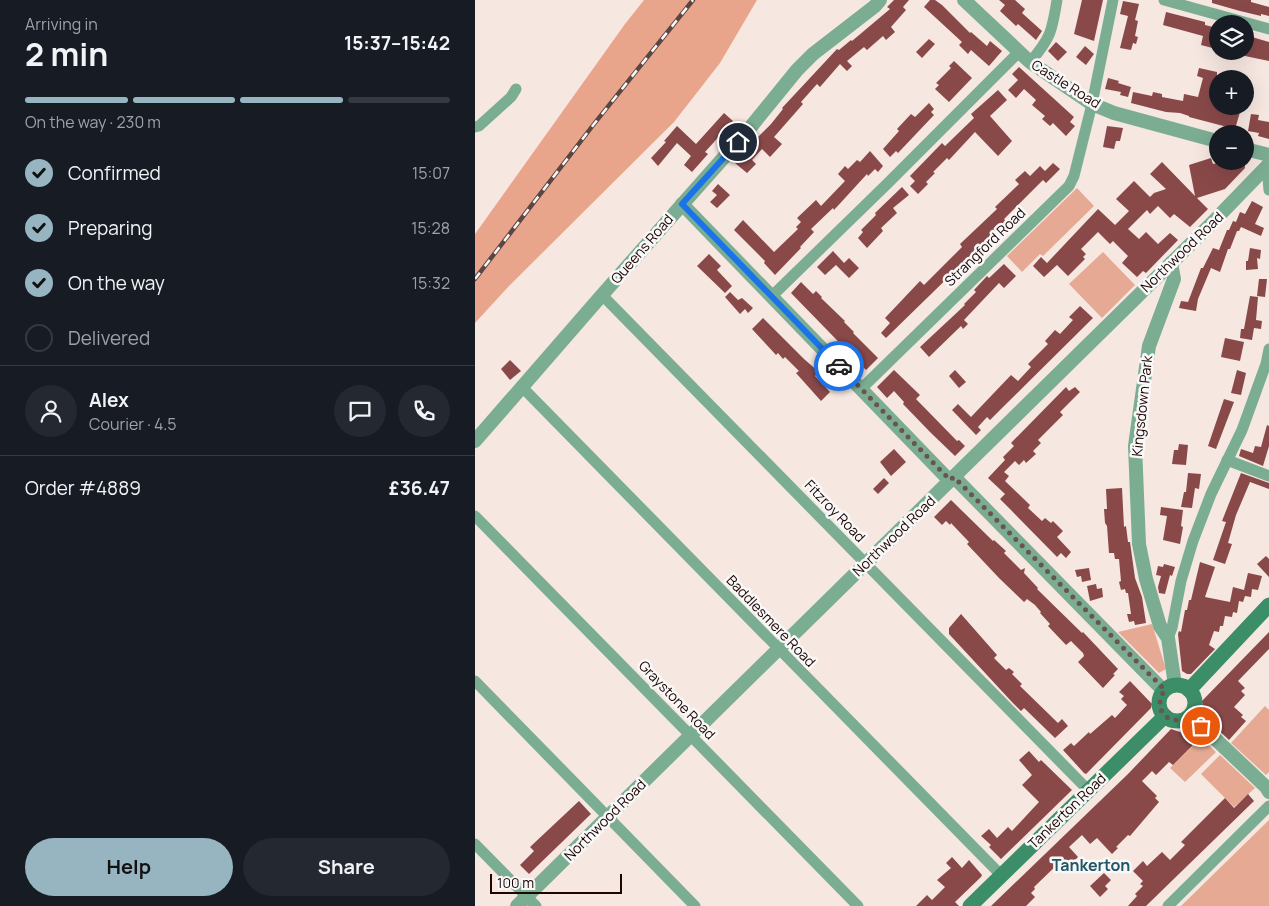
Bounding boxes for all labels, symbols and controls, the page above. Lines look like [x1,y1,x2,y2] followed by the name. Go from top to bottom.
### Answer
[25,13,98,35] text: Arriving in
[1209,15,1254,170] map controls
[1209,15,1254,60] button: layers
[344,30,450,56] text: 15:37–15:42
[25,32,108,76] text: 2 min
[1028,55,1104,112] street label: Castle Road
[1209,70,1254,115] button: +
[25,111,161,133] text: On the way · 230 m
[717,121,759,163] pin
[1209,125,1254,170] button: −
[724,128,752,156] icon: home
[25,159,53,187] icon: check
[68,160,161,186] text: Confirmed
[412,162,450,184] text: 15:07
[940,203,1029,290] street label: Strangford Road
[1136,207,1227,296] street label: Northwood Road
[606,210,677,287] street label: Queens Road
[25,214,53,242] icon: check
[68,215,153,241] text: Preparing
[411,217,450,239] text: 15:28
[25,269,53,297] icon: check
[68,270,165,296] text: On the way
[412,272,450,294] text: 15:32
[68,325,150,351] text: Delivered
[814,341,864,391] courier
[825,352,853,380] icon: car
[1127,353,1156,457] street label: Kingsdown Park
[25,385,77,437] button: person
[334,385,386,437] button: chat
[398,385,450,437] button: phone
[89,387,129,413] text: Alex
[89,413,176,435] text: Courier · 4.5
[25,475,141,501] text: Order #4889
[389,475,450,501] text: £36.47
[801,475,870,546] street label: Fitzroy Road
[848,491,939,580] street label: Northwood Road
[723,571,820,671] street label: Baddlesmere Road
[635,656,720,743] street label: Graystone Road
[1180,705,1222,747] pin
[1187,712,1215,740] icon: bag
[1024,769,1110,853] street label: Tankerton Road
[560,775,650,865] street label: Northwood Road
[25,838,233,896] button: Help
[243,838,450,896] button: Share
[1052,854,1130,876] district label: Tankerton
[490,871,623,894] scale bar
[497,873,534,892] text: 100 m

